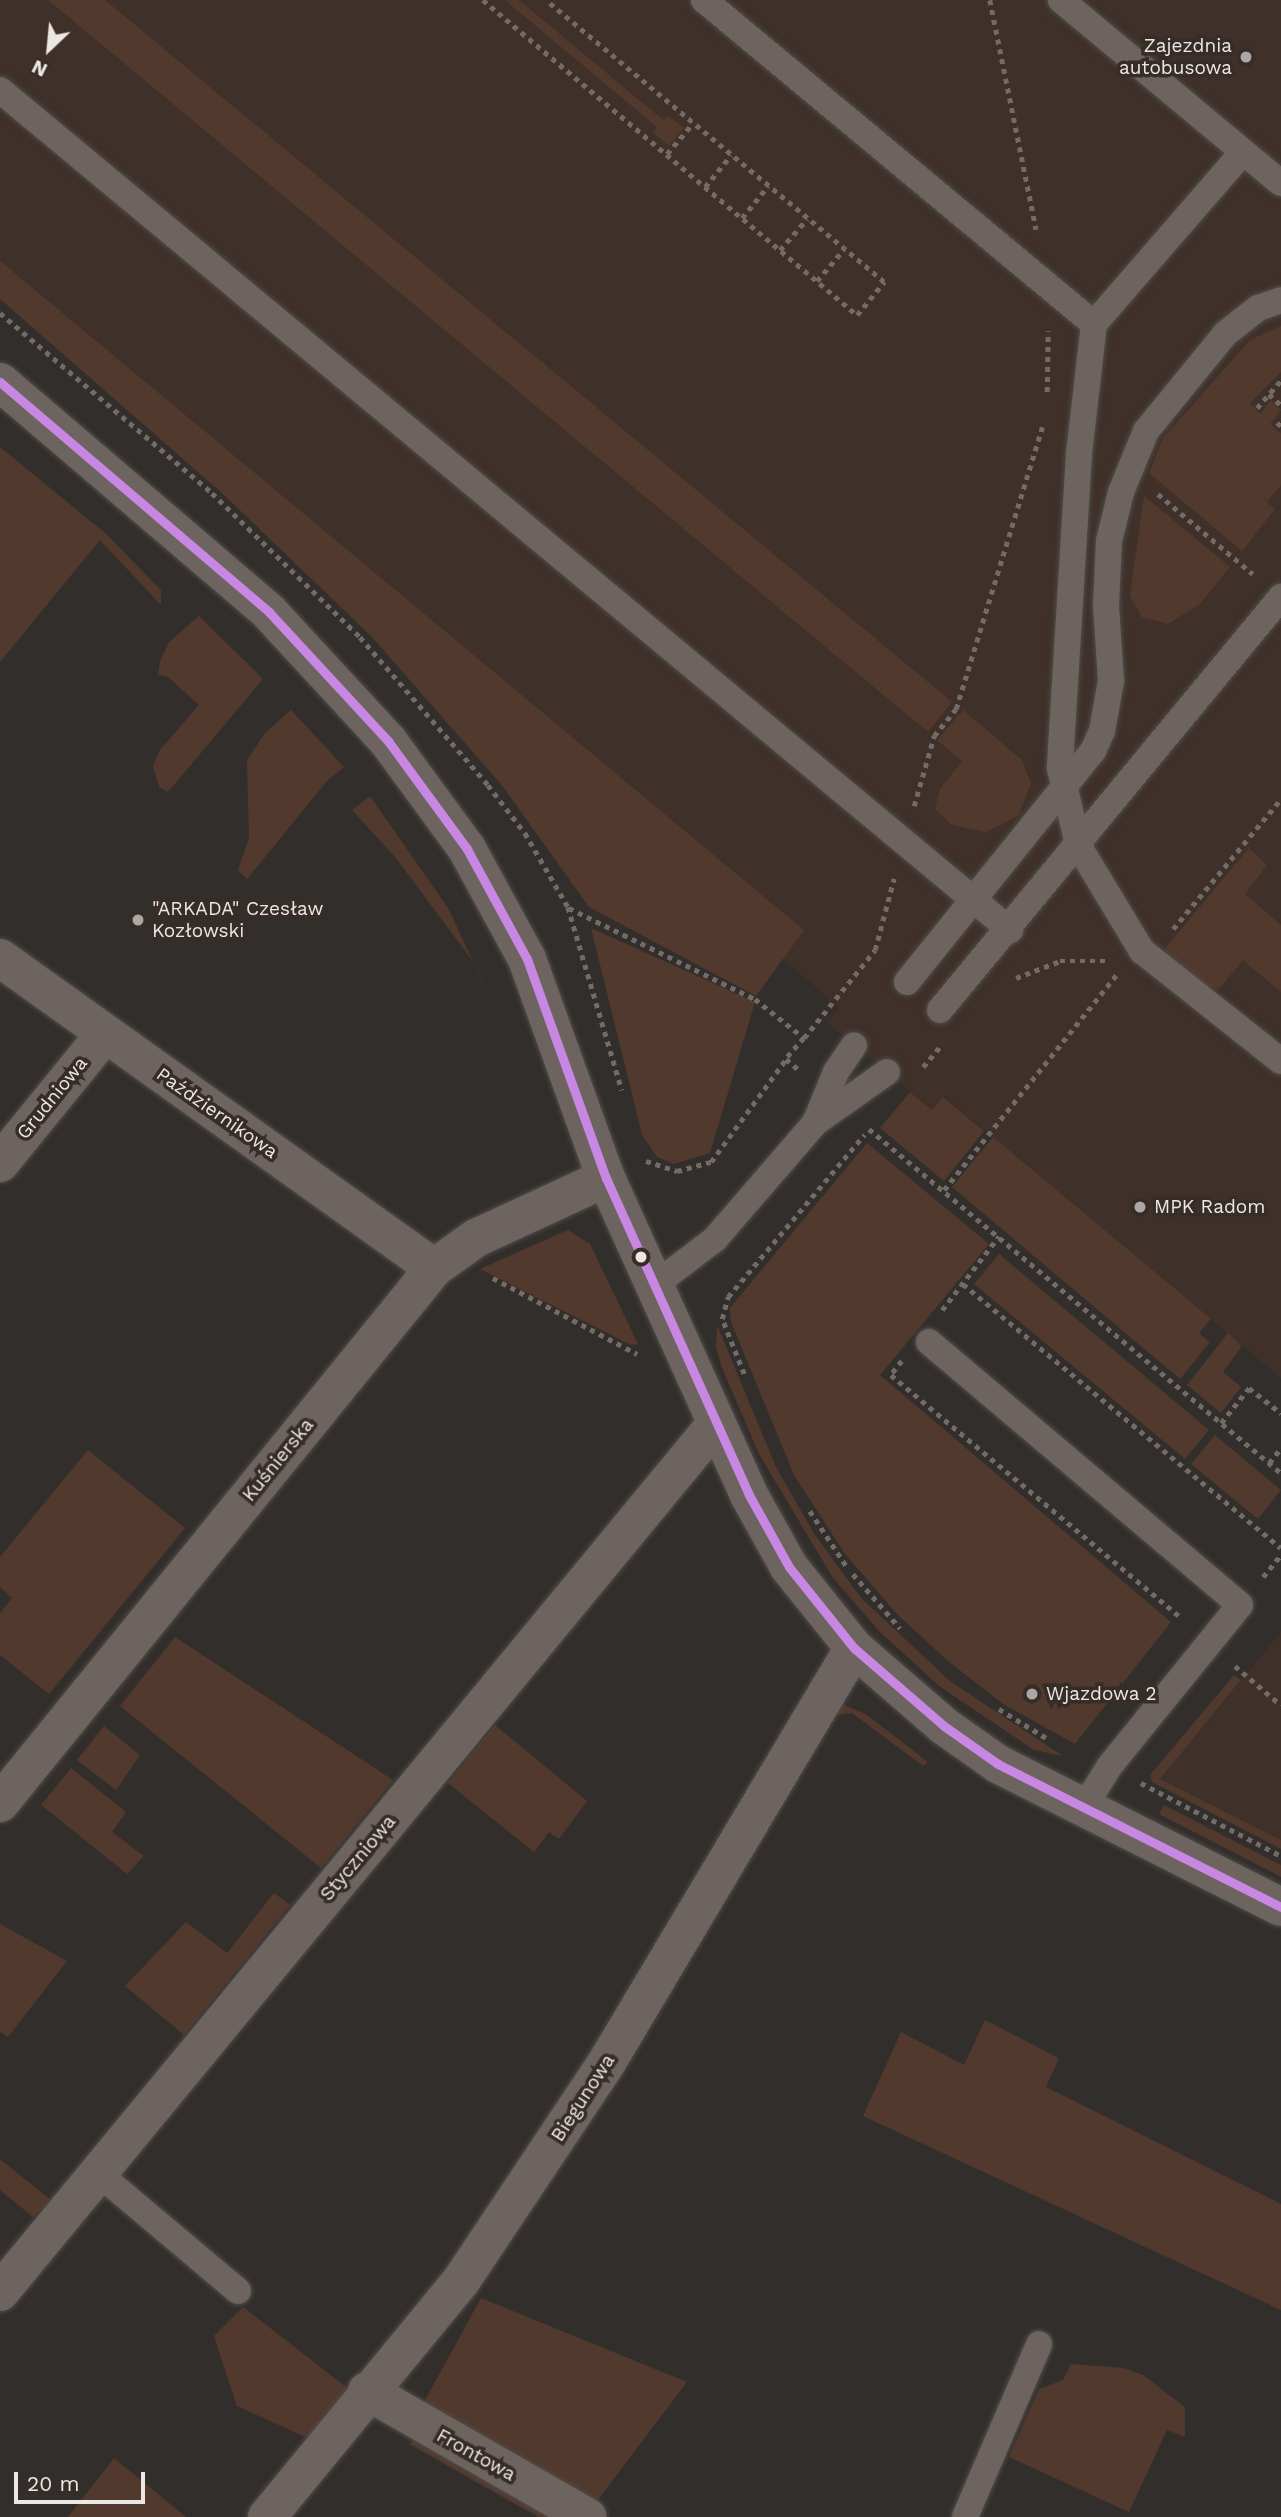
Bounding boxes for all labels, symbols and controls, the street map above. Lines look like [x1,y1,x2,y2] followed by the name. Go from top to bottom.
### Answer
[14,14,84,84] north arrow
[1119,35,1232,79] place label: Zajezdnia autobusowa
[1238,49,1254,65] marker: Zajezdnia autobusowa
[28,55,51,82] text: N
[152,898,323,942] place label: "ARKADA" Czesław Kozłowski
[130,912,146,928] marker: "ARKADA" Czesław Kozłowski
[12,1052,92,1144] street label: Grudniowa
[152,1063,282,1163] street label: Październikowa
[1154,1196,1266,1218] place label: MPK Radom
[1132,1199,1148,1215] marker: MPK Radom
[634,1250,648,1264] unlabelled marker
[238,1414,318,1506] street label: Kuśnierska
[1046,1683,1157,1705] place label: Wjazdowa 2
[1024,1686,1040,1702] marker: Wjazdowa 2
[315,1810,401,1906] street label: Styczniowa
[546,2050,620,2146] street label: Biegunowa
[433,2424,519,2486] street label: Frontowa
[18,2458,149,2502] scale bar
[27,2471,79,2496] text: 20 m

